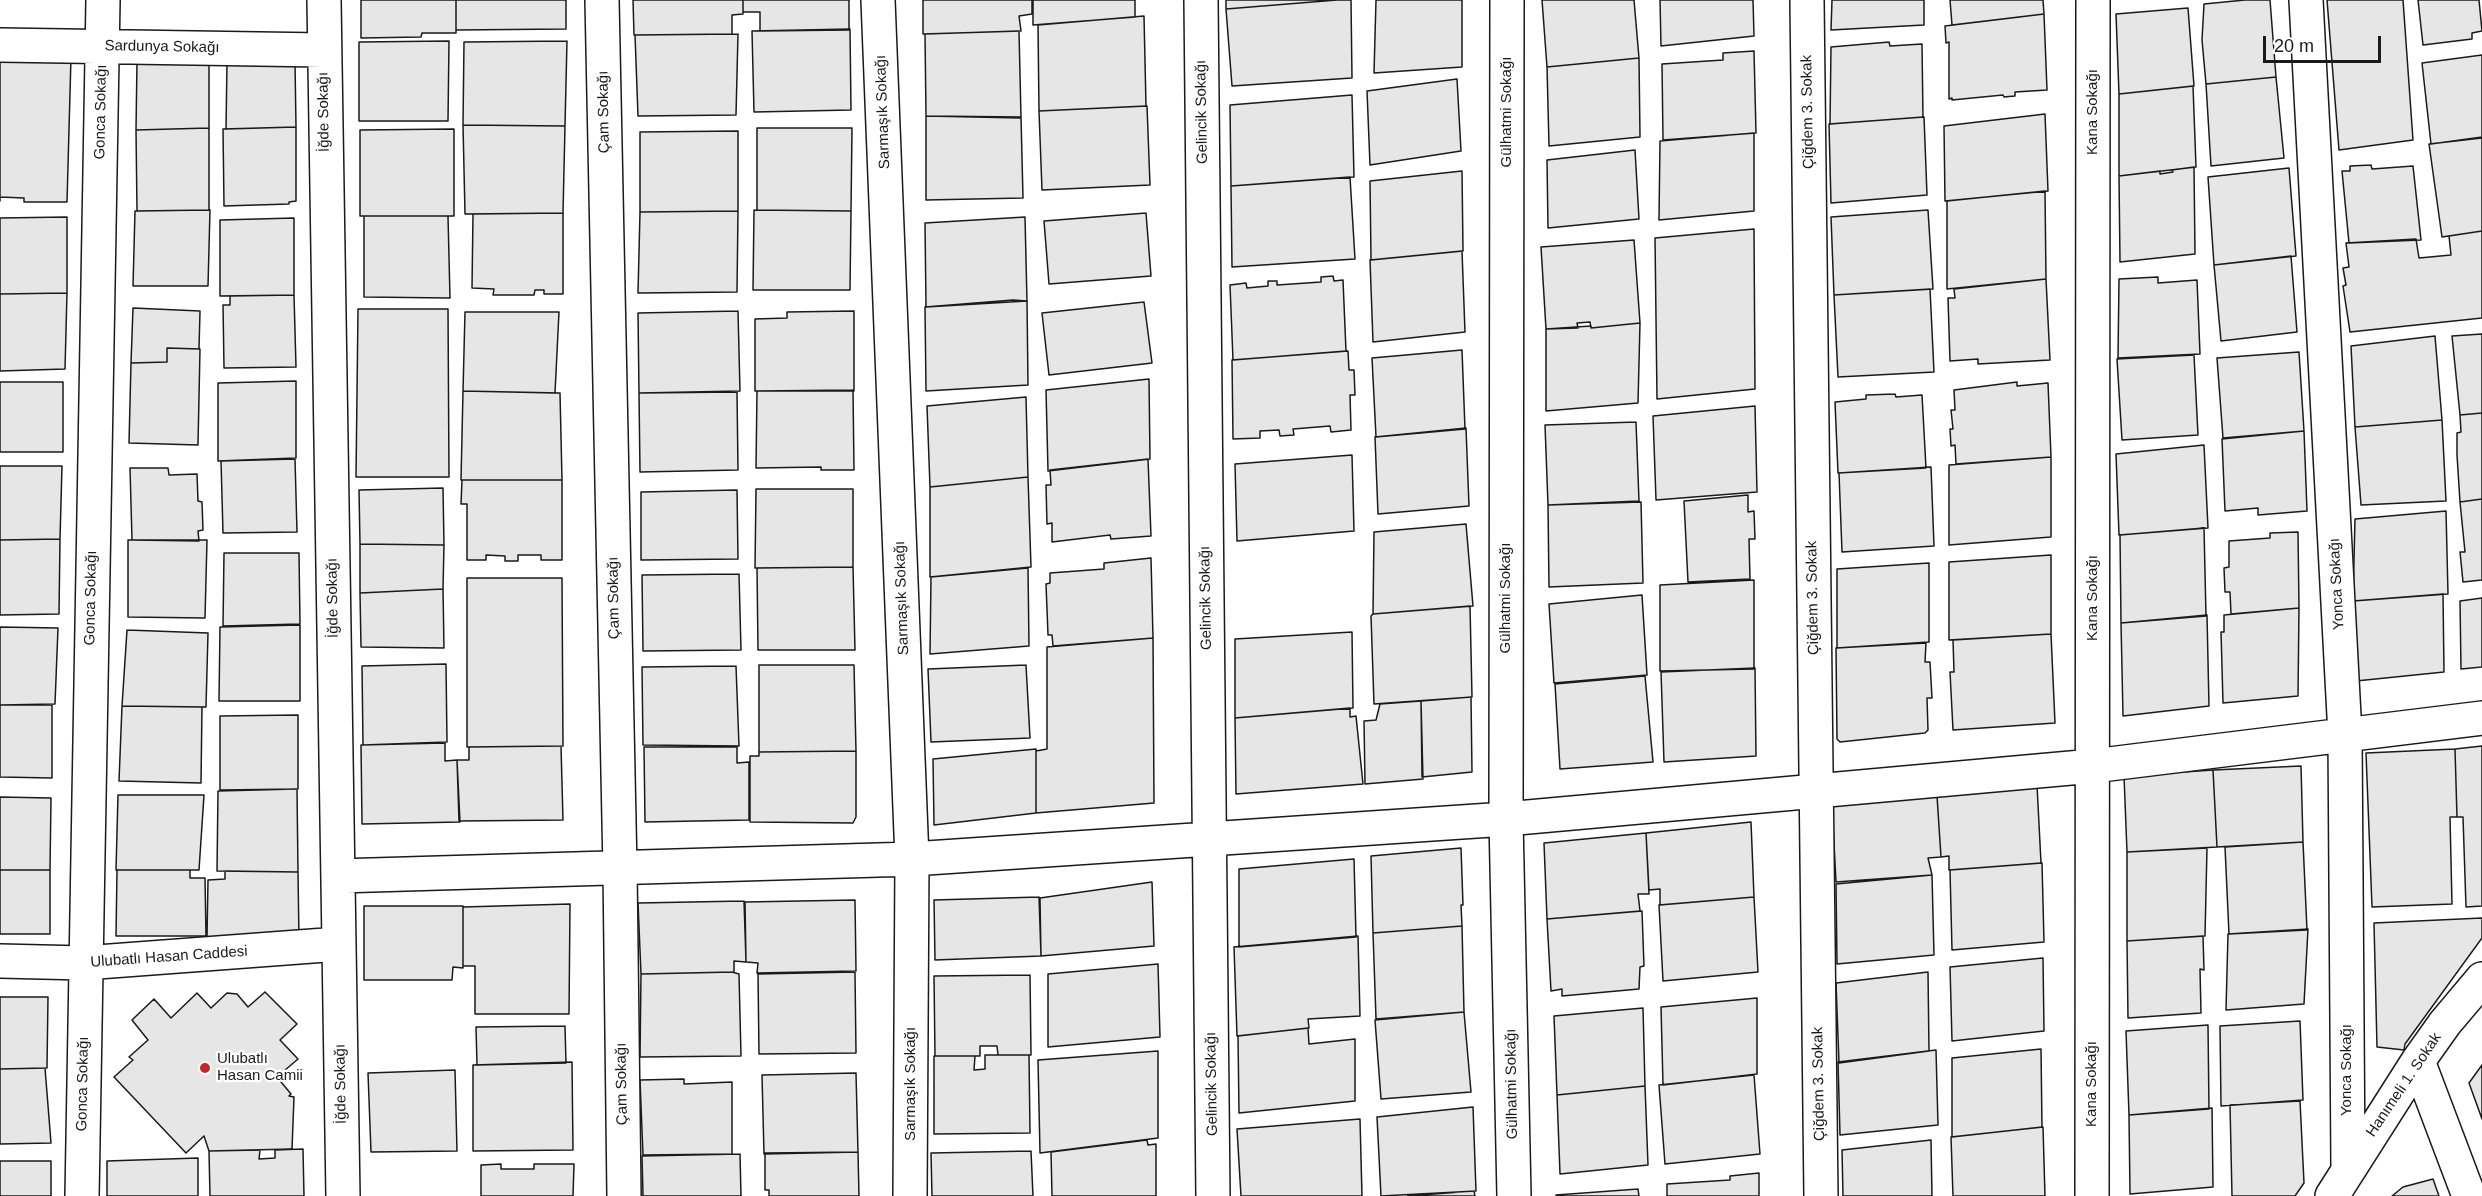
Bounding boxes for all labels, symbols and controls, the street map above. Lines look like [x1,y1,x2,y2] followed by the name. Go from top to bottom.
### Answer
[2266,24,2384,62] scale bar
[2274,36,2314,56] text: 20 m
[104,37,220,57] street label: Sardunya Sokağı
[872,55,894,169] street label: Sarmaşık Sokağı
[1798,55,1818,169] street label: Çiğdem 3. Sokak
[1498,57,1516,167] street label: Gülhatmi Sokağı
[1192,60,1212,164] street label: Gelincik Sokağı
[91,64,111,160] street label: Gonca Sokağı
[2084,69,2102,155] street label: Kana Sokağı
[594,71,614,153] street label: Çam Sokağı
[314,72,334,152] street label: İğde Sokağı
[2326,538,2348,630] street label: Yonca Sokağı
[891,541,913,655] street label: Sarmaşık Sokağı
[1803,541,1823,655] street label: Çiğdem 3. Sokak
[1497,543,1515,653] street label: Gülhatmi Sokağı
[1196,546,1216,650] street label: Gelincik Sokağı
[81,550,101,646] street label: Gonca Sokağı
[2084,555,2102,641] street label: Kana Sokağı
[604,557,624,639] street label: Çam Sokağı
[323,558,343,638] street label: İğde Sokağı
[90,943,248,971] street label: Ulubatlı Hasan Caddesi
[2338,1024,2356,1116] street label: Yonca Sokağı
[902,1027,920,1141] street label: Sarmaşık Sokağı
[1809,1027,1829,1141] street label: Çiğdem 3. Sokak
[1502,1028,1522,1140] street label: Gülhatmi Sokağı
[2363,1030,2445,1140] street label: Hanımeli 1. Sokak
[1202,1032,1222,1136] street label: Gelincik Sokağı
[73,1036,93,1132] street label: Gonca Sokağı
[2083,1041,2101,1127] street label: Kana Sokağı
[612,1043,632,1125] street label: Çam Sokağı
[331,1044,351,1124] street label: İğde Sokağı
[217,1050,303,1085] place label: Ulubatlı Hasan Camii
[198,1061,212,1075] marker: Ulubatlı Hasan Camii

